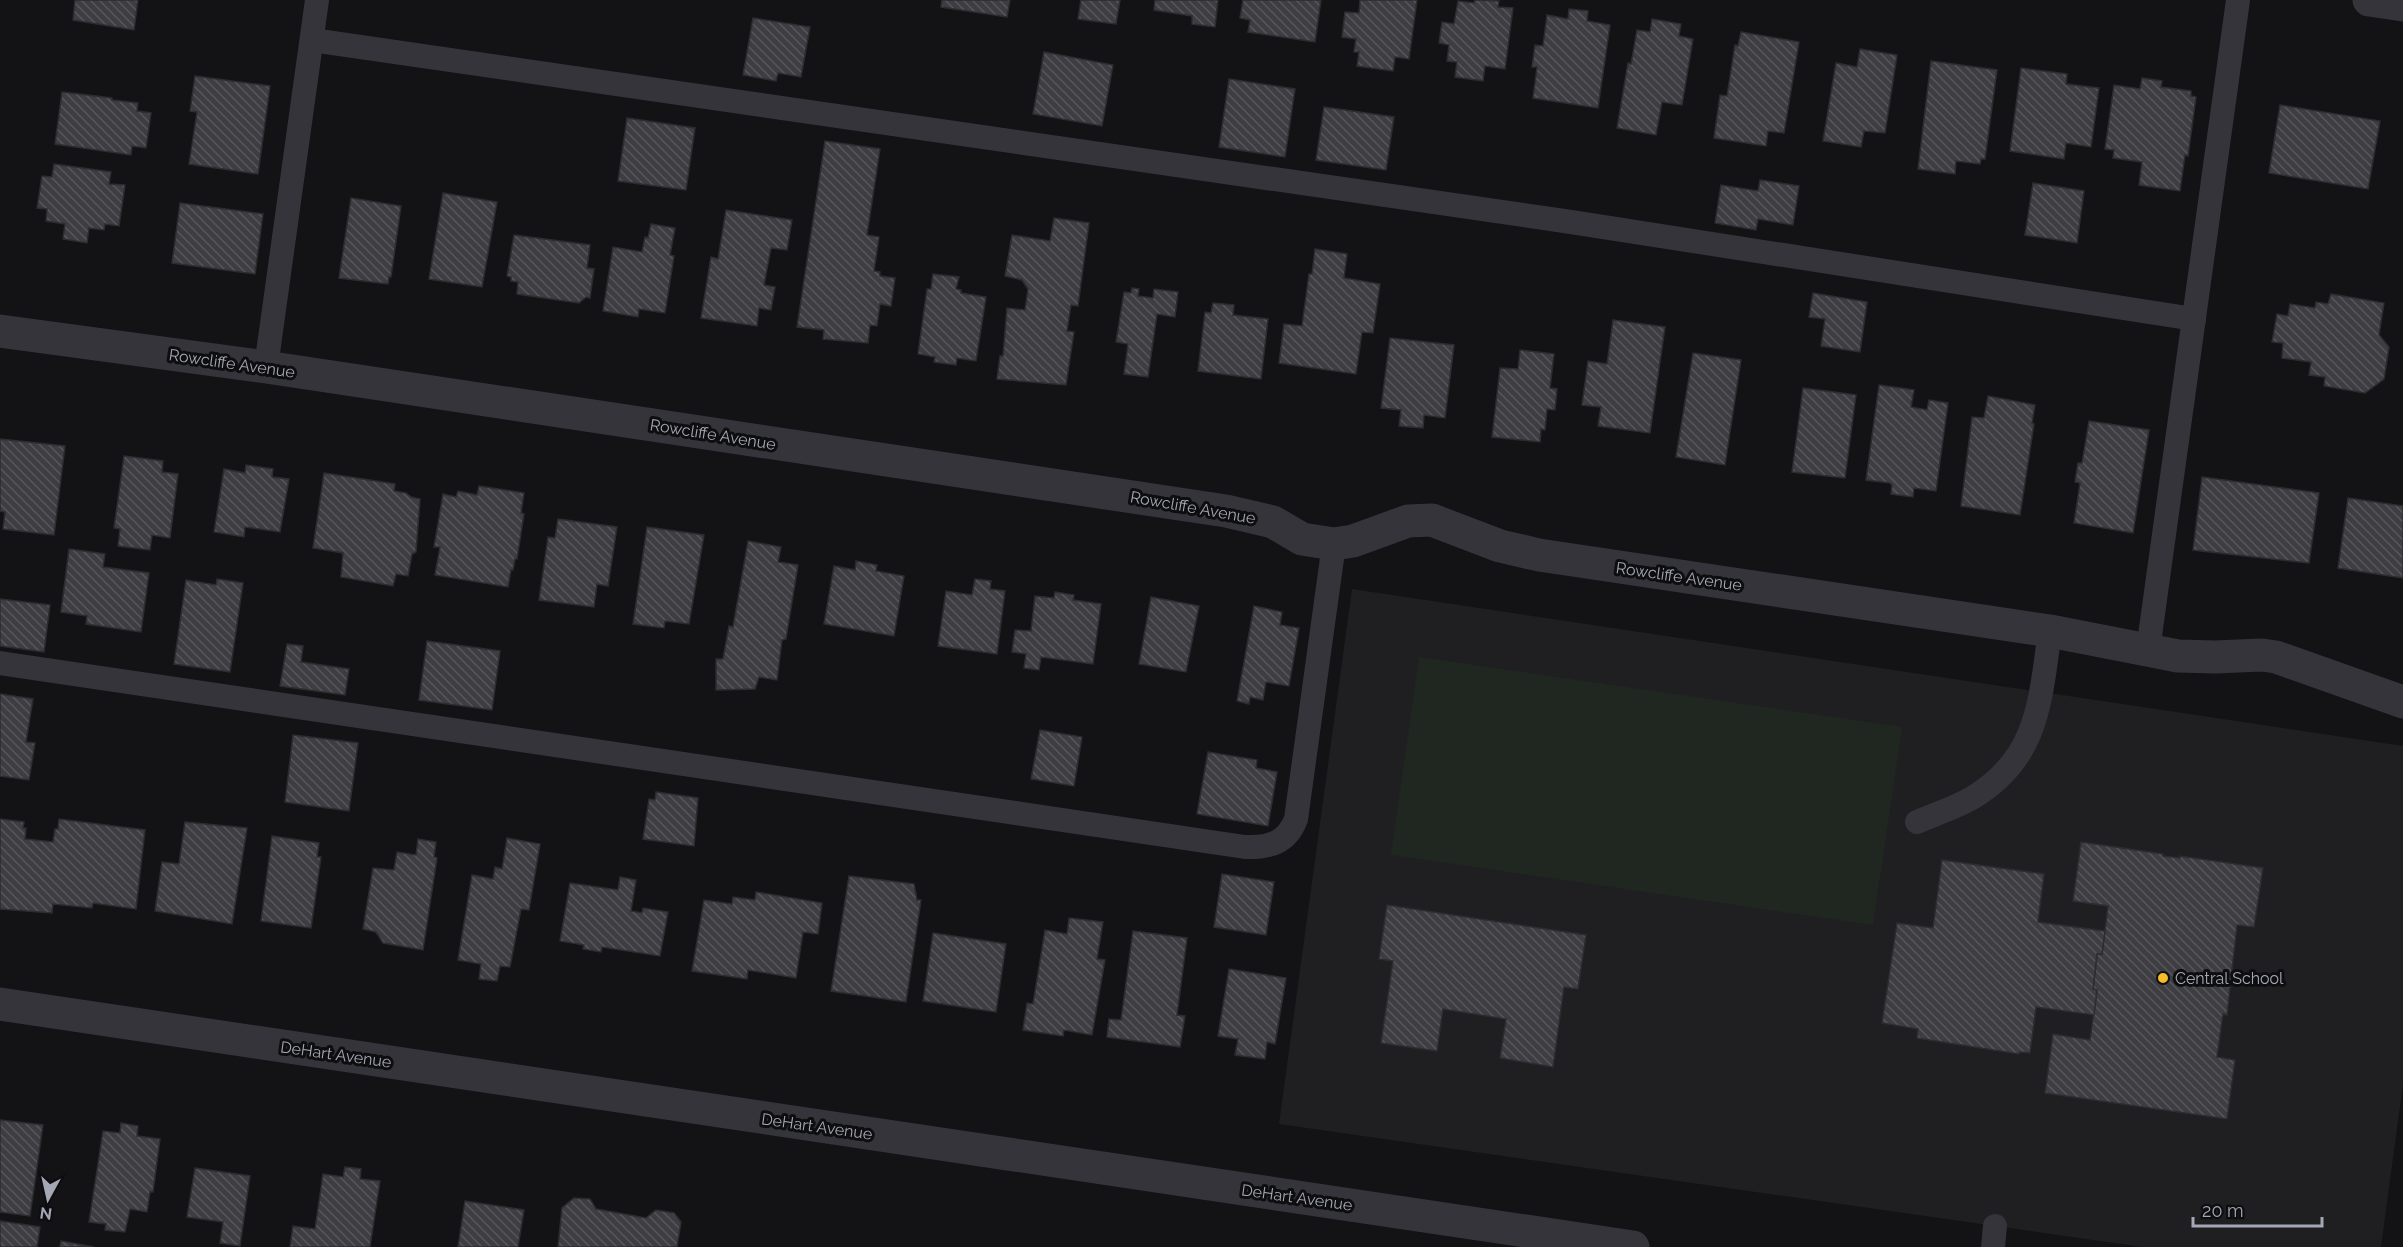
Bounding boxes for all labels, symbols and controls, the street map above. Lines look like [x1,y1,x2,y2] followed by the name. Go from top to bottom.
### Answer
[168,345,296,382] street label: Rowcliffe Avenue
[649,415,777,454] street label: Rowcliffe Avenue
[1129,487,1257,528] street label: Rowcliffe Avenue
[1615,558,1743,595] street label: Rowcliffe Avenue
[2175,969,2284,988] place label: Central School
[2156,971,2170,985] marker: Central School
[279,1037,393,1072] street label: DeHart Avenue
[760,1109,874,1144] street label: DeHart Avenue
[18,1169,78,1229] north arrow
[1240,1180,1354,1215] street label: DeHart Avenue
[2193,1190,2322,1228] scale bar
[2202,1200,2244,1221] text: 20 m
[39,1203,53,1224] text: N

